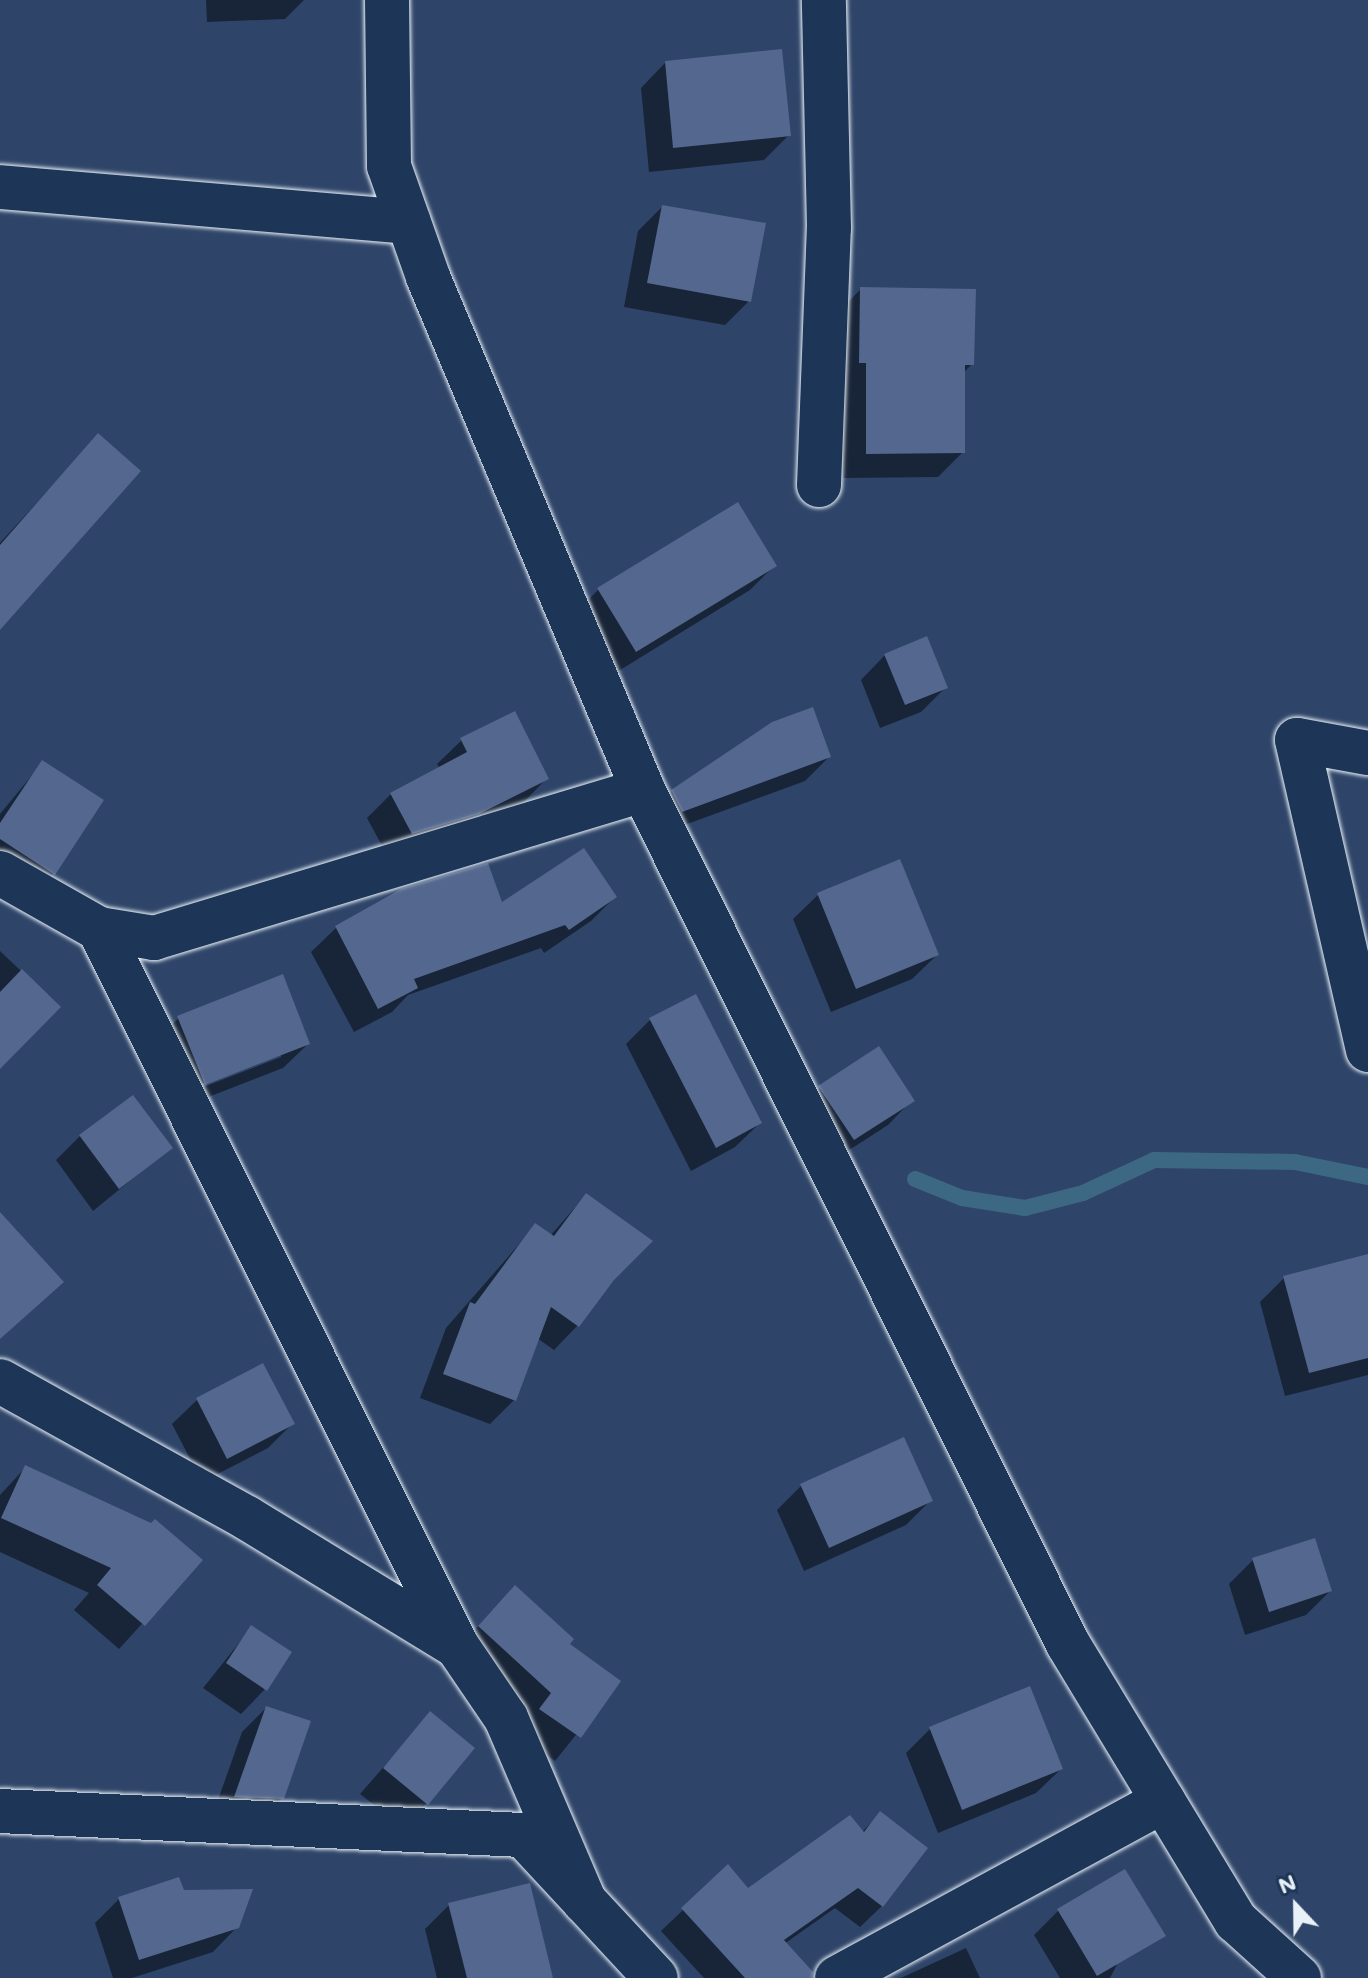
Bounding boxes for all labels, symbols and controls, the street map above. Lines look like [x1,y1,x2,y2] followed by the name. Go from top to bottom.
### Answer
[1256,1866,1336,1946] north arrow
[1274,1867,1300,1900] text: N

